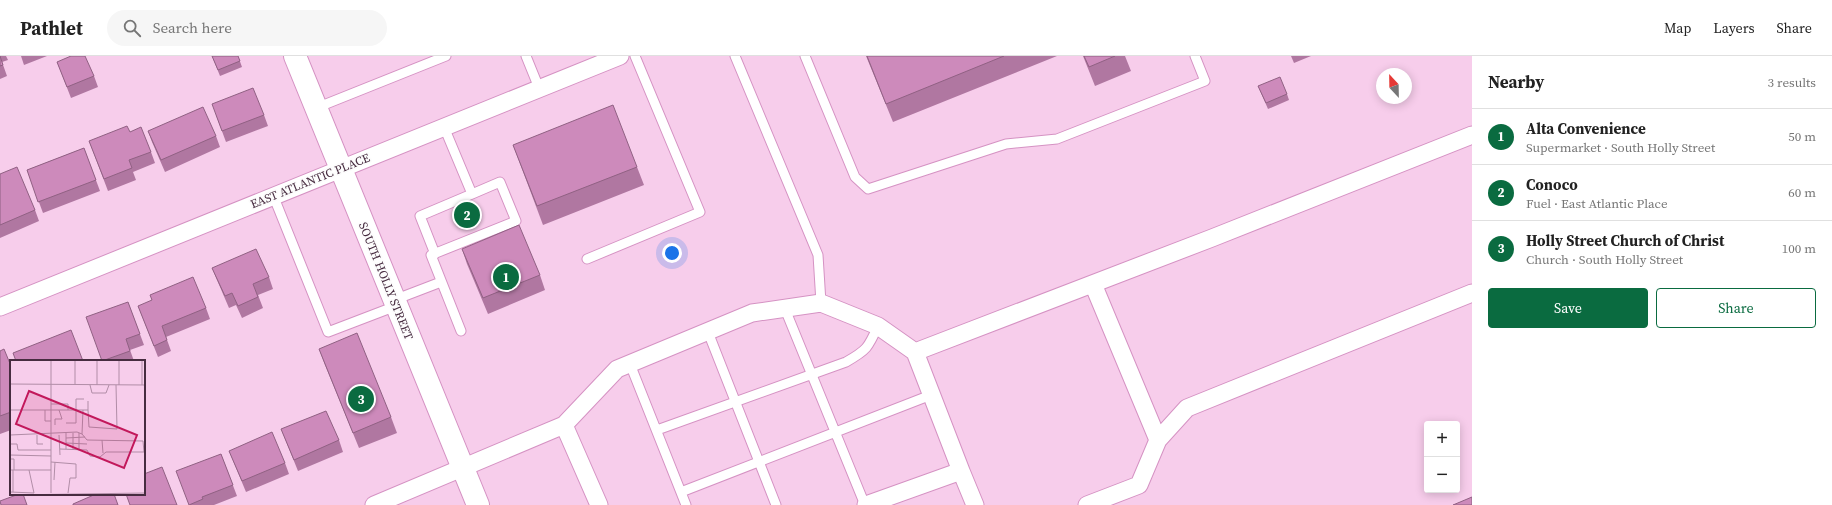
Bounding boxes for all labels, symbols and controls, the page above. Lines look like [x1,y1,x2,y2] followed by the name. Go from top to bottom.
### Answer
[107,10,387,46] search box
[20,15,83,41] text: Pathlet
[121,17,143,39] icon: search
[153,17,232,38] text: Search here
[1664,18,1691,38] text: Map
[1713,18,1755,38] text: Layers
[1777,18,1812,38] text: Share
[1376,68,1412,104] north arrow
[1488,70,1544,94] text: Nearby
[1768,74,1816,91] text: 3 results
[1526,118,1646,139] text: Alta Convenience
[1497,128,1505,145] text: 1
[1788,128,1816,145] text: 50 m
[1526,139,1715,156] text: Supermarket · South Holly Street
[248,150,372,212] street label: EAST ATLANTIC PLACE
[1526,174,1578,195] text: Conoco
[1497,184,1505,201] text: 2
[1788,184,1816,201] text: 60 m
[1526,195,1668,212] text: Fuel · East Atlantic Place
[454,200,480,230] pin: 2
[355,220,417,343] street label: SOUTH HOLLY STREET
[1526,230,1724,251] text: Holly Street Church of Christ
[1497,240,1505,257] text: 3
[1782,240,1816,257] text: 100 m
[662,243,682,263] your location
[1526,251,1683,268] text: Church · South Holly Street
[493,262,519,292] pin: 1
[1488,288,1648,328] button: Save
[1656,288,1816,328] button: Share
[10,360,145,495] inset map
[348,384,374,414] pin: 3
[1424,421,1460,493] map controls
[1424,421,1460,457] button: +
[1424,457,1460,493] button: −

